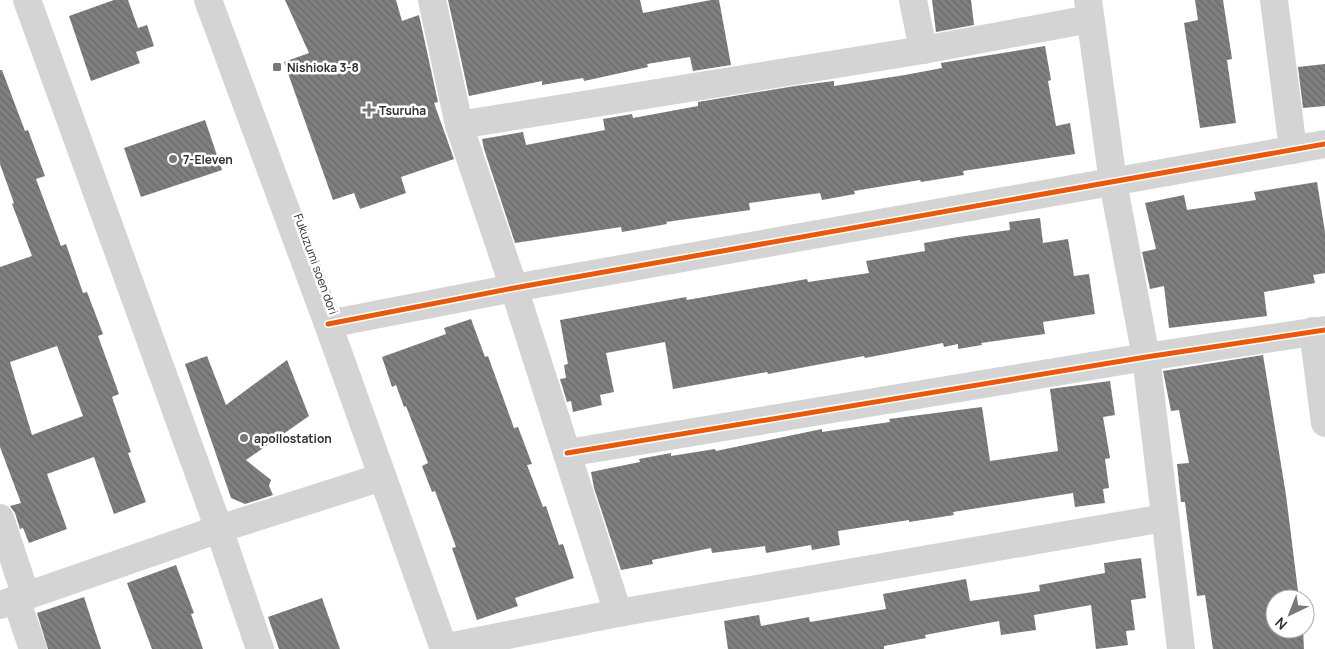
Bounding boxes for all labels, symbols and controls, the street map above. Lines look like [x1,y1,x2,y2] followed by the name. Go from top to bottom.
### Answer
[287,59,359,76] place label: Nishioka 3-8
[271,61,283,73] marker: Nishioka 3-8
[379,102,426,119] place label: Tsuruha
[363,104,375,116] marker: Tsuruha
[183,151,233,168] place label: 7-Eleven
[167,153,179,165] marker: 7-Eleven
[290,211,342,317] street label: Fukuzumi soen dori
[254,430,332,447] place label: apollostation
[238,432,250,444] marker: apollostation
[1265,589,1315,639] north arrow
[1271,613,1291,634] text: N

